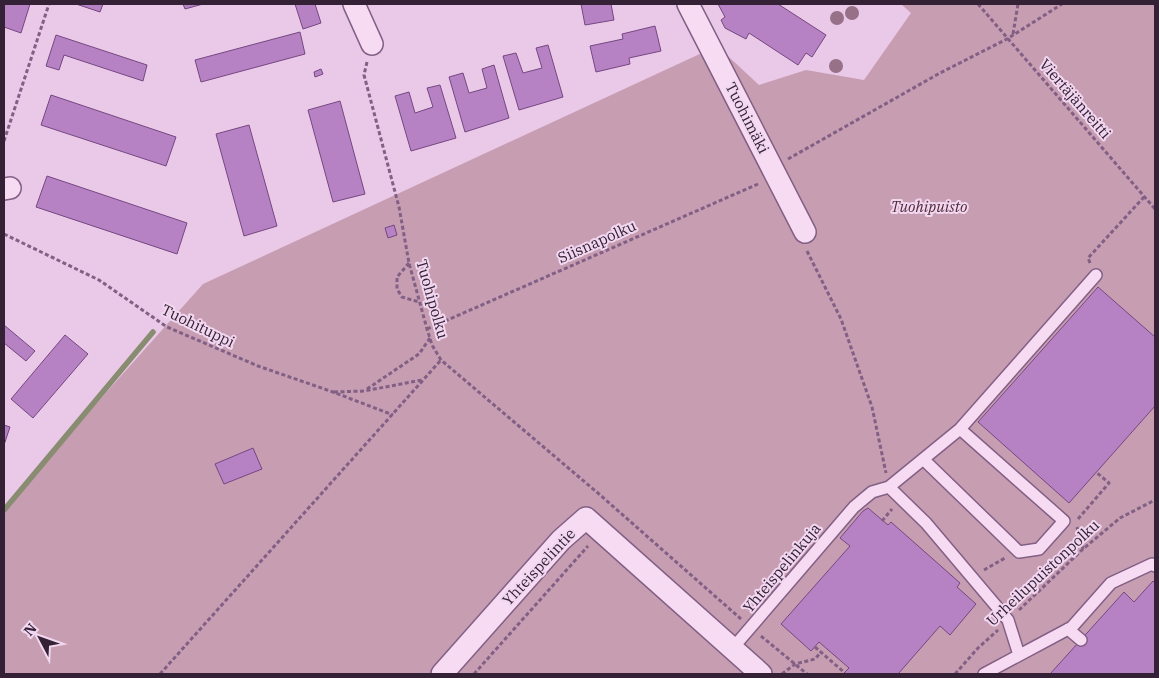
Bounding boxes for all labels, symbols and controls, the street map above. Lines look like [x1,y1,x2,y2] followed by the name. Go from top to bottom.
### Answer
[1036,55,1115,143] street label: Viertäjänreitti
[721,79,774,157] street label: Tuohimäki
[891,197,967,216] park label: Tuohipuisto
[555,216,639,267] street label: Siisnapolku
[412,257,453,341] street label: Tuohipolku
[159,300,238,352] street label: Tuohituppi
[982,515,1103,630] street label: Urheilupuistonpolku
[739,519,825,616] street label: Yhteispelinkuja
[498,524,579,609] street label: Yhteispelintie
[15,613,65,663] north arrow
[20,619,41,640] text: N

